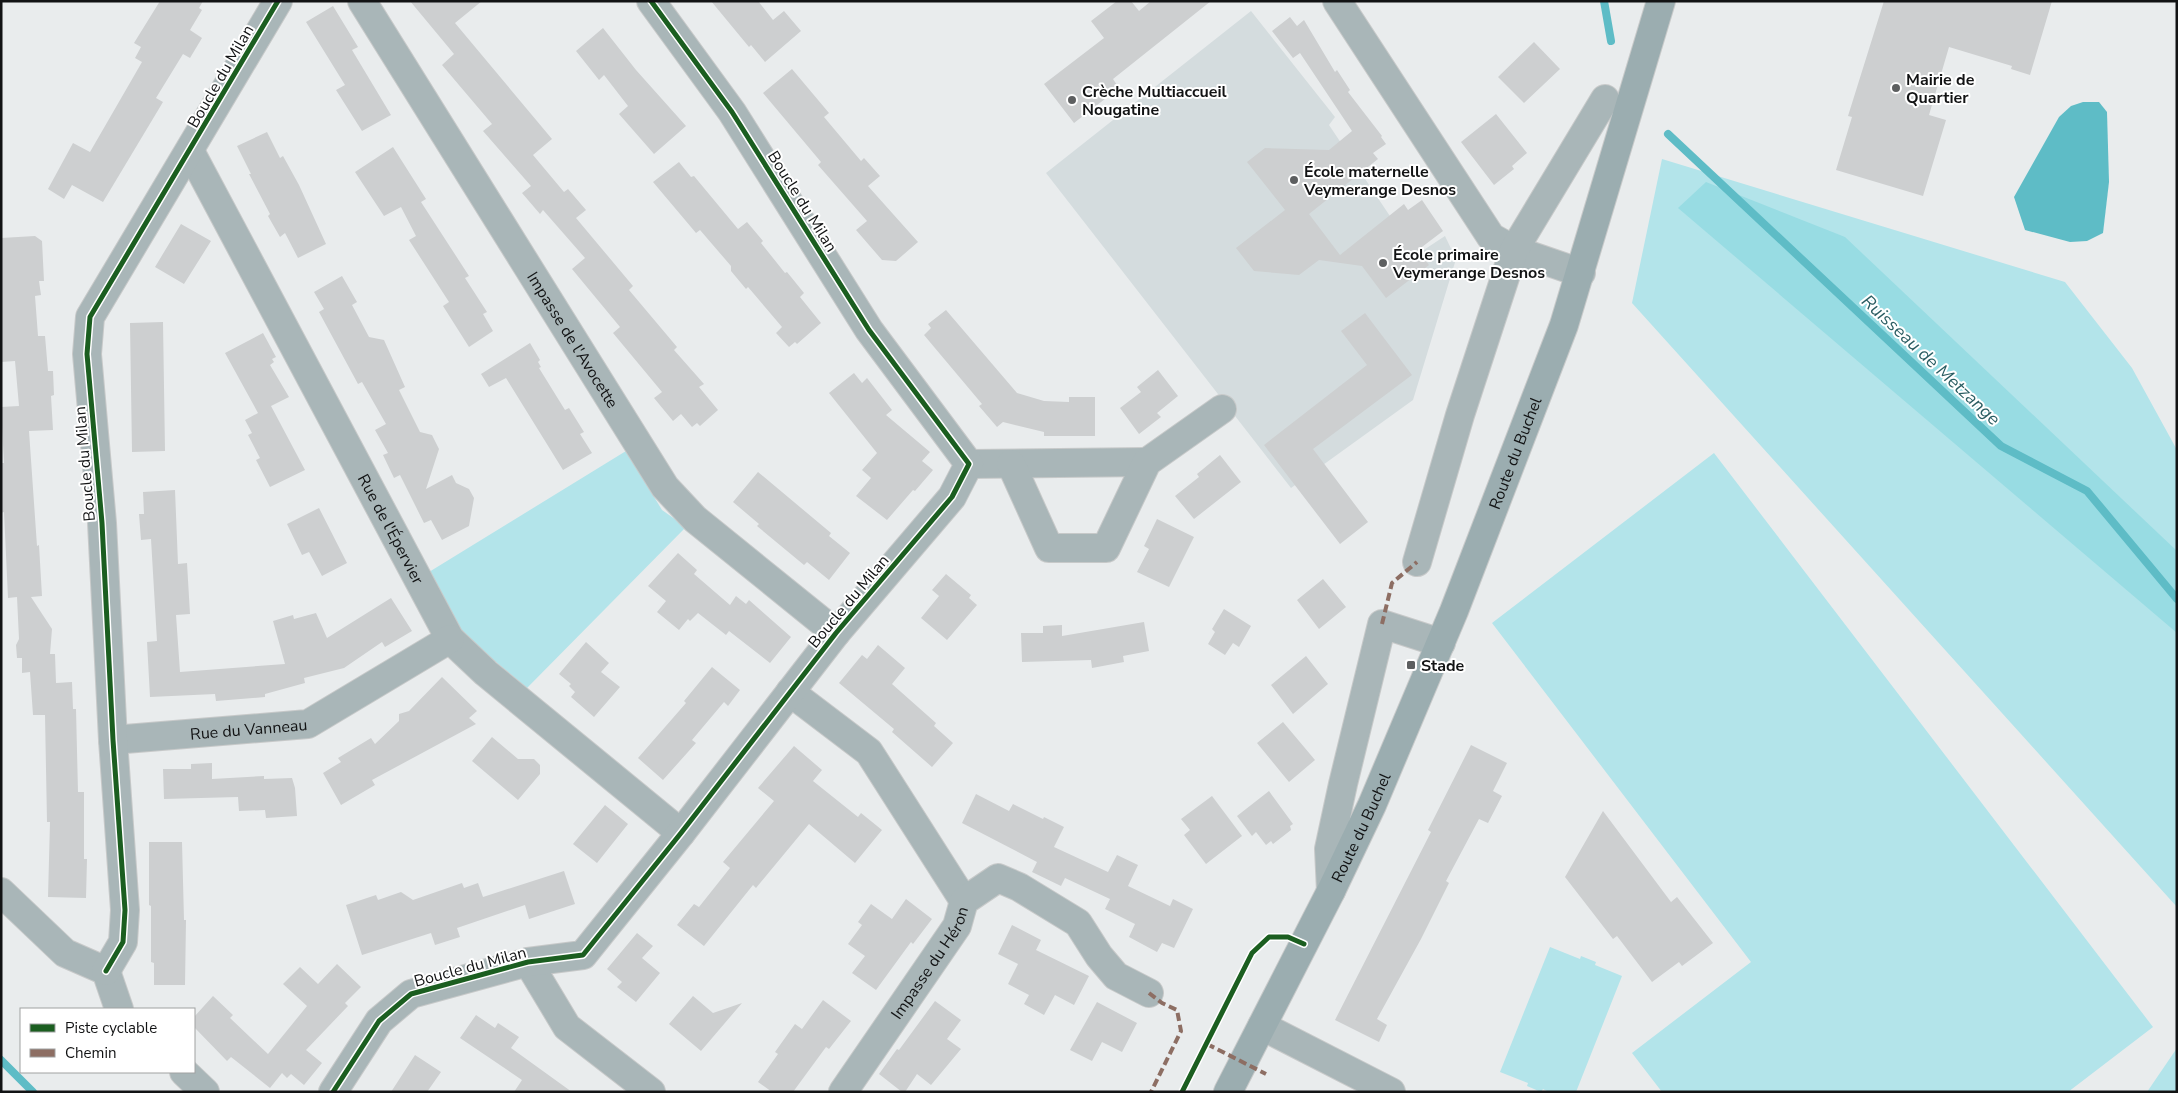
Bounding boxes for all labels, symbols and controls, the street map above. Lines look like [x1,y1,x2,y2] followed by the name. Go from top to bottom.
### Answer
[182,21,259,132] street label: Boucle du Milan
[1906,69,1975,109] place label: Mairie de Quartier
[1082,81,1227,121] place label: Crèche Multiaccueil Nougatine
[1890,82,1902,94] marker: Mairie de Quartier
[1066,94,1078,106] marker: Crèche Multiaccueil Nougatine
[762,147,842,256] street label: Boucle du Milan
[1303,161,1456,201] place label: École maternelle Veymerange Desnos
[1288,174,1300,186] marker: École maternelle Veymerange Desnos
[1392,244,1545,284] place label: École primaire Veymerange Desnos
[1377,257,1389,269] marker: École primaire Veymerange Desnos
[521,268,623,412] street label: Impasse de l'Avocette
[1856,289,2006,431] water label: Ruisseau de Metzange
[1484,394,1547,513] street label: Route du Buchel
[69,405,101,522] street label: Boucle du Milan
[352,470,429,588] street label: Rue de l'Épervier
[803,550,894,653] street label: Boucle du Milan
[1421,655,1465,677] place label: Stade
[1405,659,1417,671] marker: Stade
[189,714,308,746] street label: Rue du Vanneau
[1327,769,1396,886] street label: Route du Buchel
[886,904,974,1024] street label: Impasse du Héron
[412,941,529,993] street label: Boucle du Milan
[20,1008,195,1073] legend
[65,1018,157,1038] text: Piste cyclable
[65,1043,116,1063] text: Chemin

